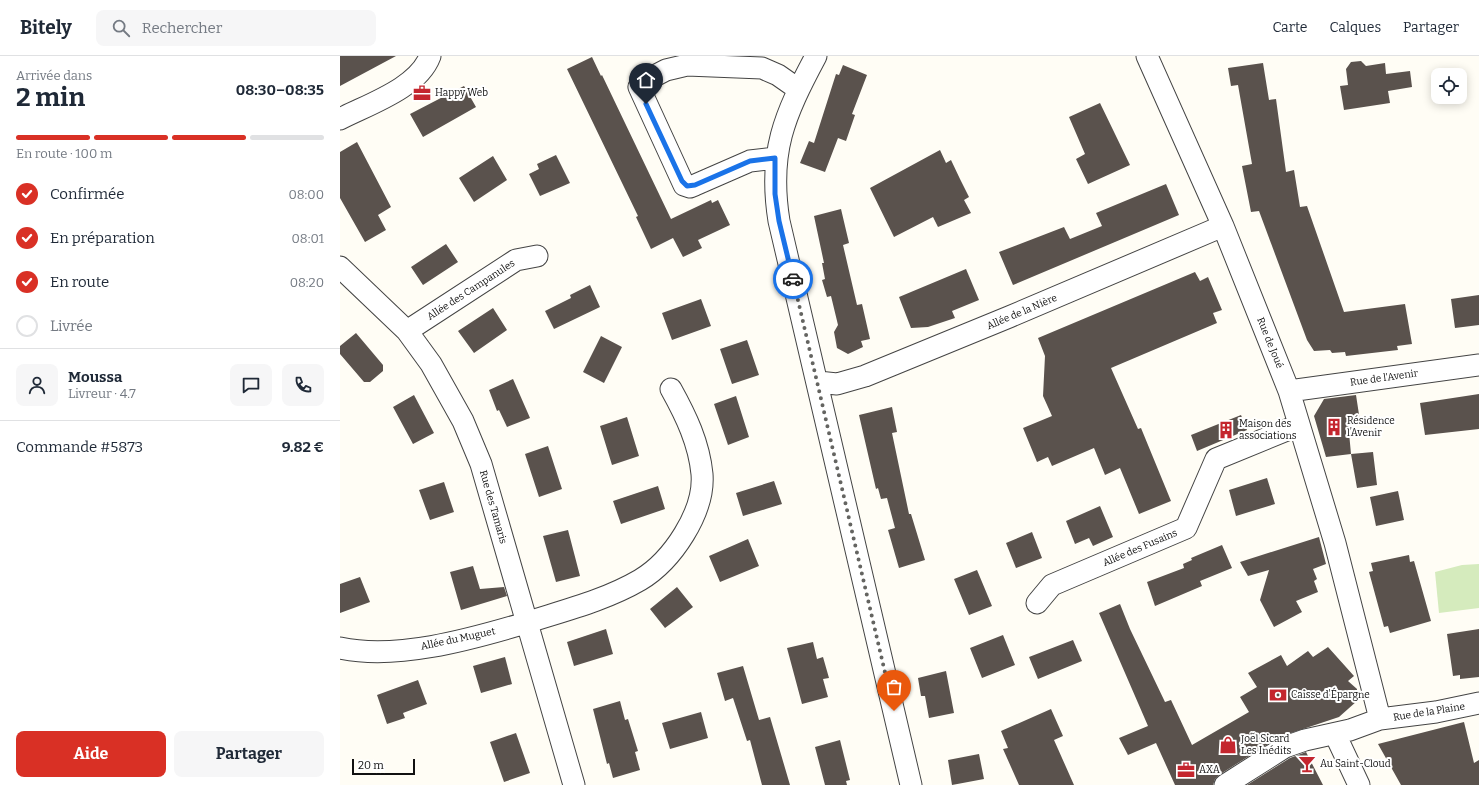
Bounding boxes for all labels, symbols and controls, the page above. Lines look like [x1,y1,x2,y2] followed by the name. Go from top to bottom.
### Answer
[96,10,376,46] search box
[20,16,72,39] text: Bitely
[110,17,132,39] icon: search
[142,19,222,37] text: Rechercher
[1272,19,1308,36] text: Carte
[1330,19,1381,36] text: Calques
[1403,19,1459,36] text: Partager
[629,63,663,104] pin
[16,68,92,83] text: Arrivée dans
[1431,68,1467,104] map controls
[1431,68,1467,104] button: locate
[635,69,657,91] icon: home
[236,81,324,99] text: 08:30–08:35
[16,82,85,113] text: 2 min
[412,83,432,103] office icon: Happy Web
[435,87,488,99] place label: Happy Web
[16,146,112,161] text: En route · 100 m
[16,183,38,205] icon: check
[50,185,124,203] text: Confirmée
[288,187,324,202] text: 08:00
[16,227,38,249] icon: check
[50,229,155,247] text: En préparation
[292,231,324,246] text: 08:01
[425,257,517,323] street label: Allée des Campanules
[773,259,813,299] courier
[782,268,804,290] icon: car
[16,271,38,293] icon: check
[50,273,109,291] text: En route
[290,275,324,290] text: 08:20
[985,292,1059,332] street label: Allée de la Nière
[1254,316,1286,370] street label: Rue de Joué
[50,317,93,335] text: Livrée
[16,364,58,406] button: person
[230,364,272,406] button: chat
[282,364,324,406] button: phone
[1349,367,1419,389] street label: Rue de l'Avenir
[68,368,122,386] text: Moussa
[68,386,136,401] text: Livreur · 4.7
[1347,415,1395,439] place label: Résidence l’Avenir
[1324,417,1344,437] building icon: Résidence l’Avenir
[1239,418,1297,442] place label: Maison des associations
[1216,420,1236,440] building icon: Maison des associations
[16,438,143,456] text: Commande #5873
[282,438,324,456] text: 9.82 €
[477,469,509,545] street label: Rue des Tamaris
[1101,527,1179,569] street label: Allée des Fusains
[420,625,497,653] street label: Allée du Muguet
[877,670,911,711] pin
[883,676,905,698] icon: bag
[1268,685,1288,705] bank icon: Caisse d'Épargne
[1291,687,1370,701] place label: Caisse d'Épargne
[1392,700,1466,724] street label: Rue de la Plaine
[16,731,166,777] button: Aide
[174,731,324,777] button: Partager
[1240,733,1291,757] place label: Joël Sicard Les Inédits
[1218,735,1238,755] shop icon: Joël Sicard Les Inédits
[1297,754,1317,774] bar icon: Au Saint-Cloud
[352,757,415,776] scale bar
[1320,758,1391,770] place label: Au Saint-Cloud
[358,759,384,772] text: 20 m
[1176,760,1196,780] office icon: AXA
[1199,764,1221,776] place label: AXA

